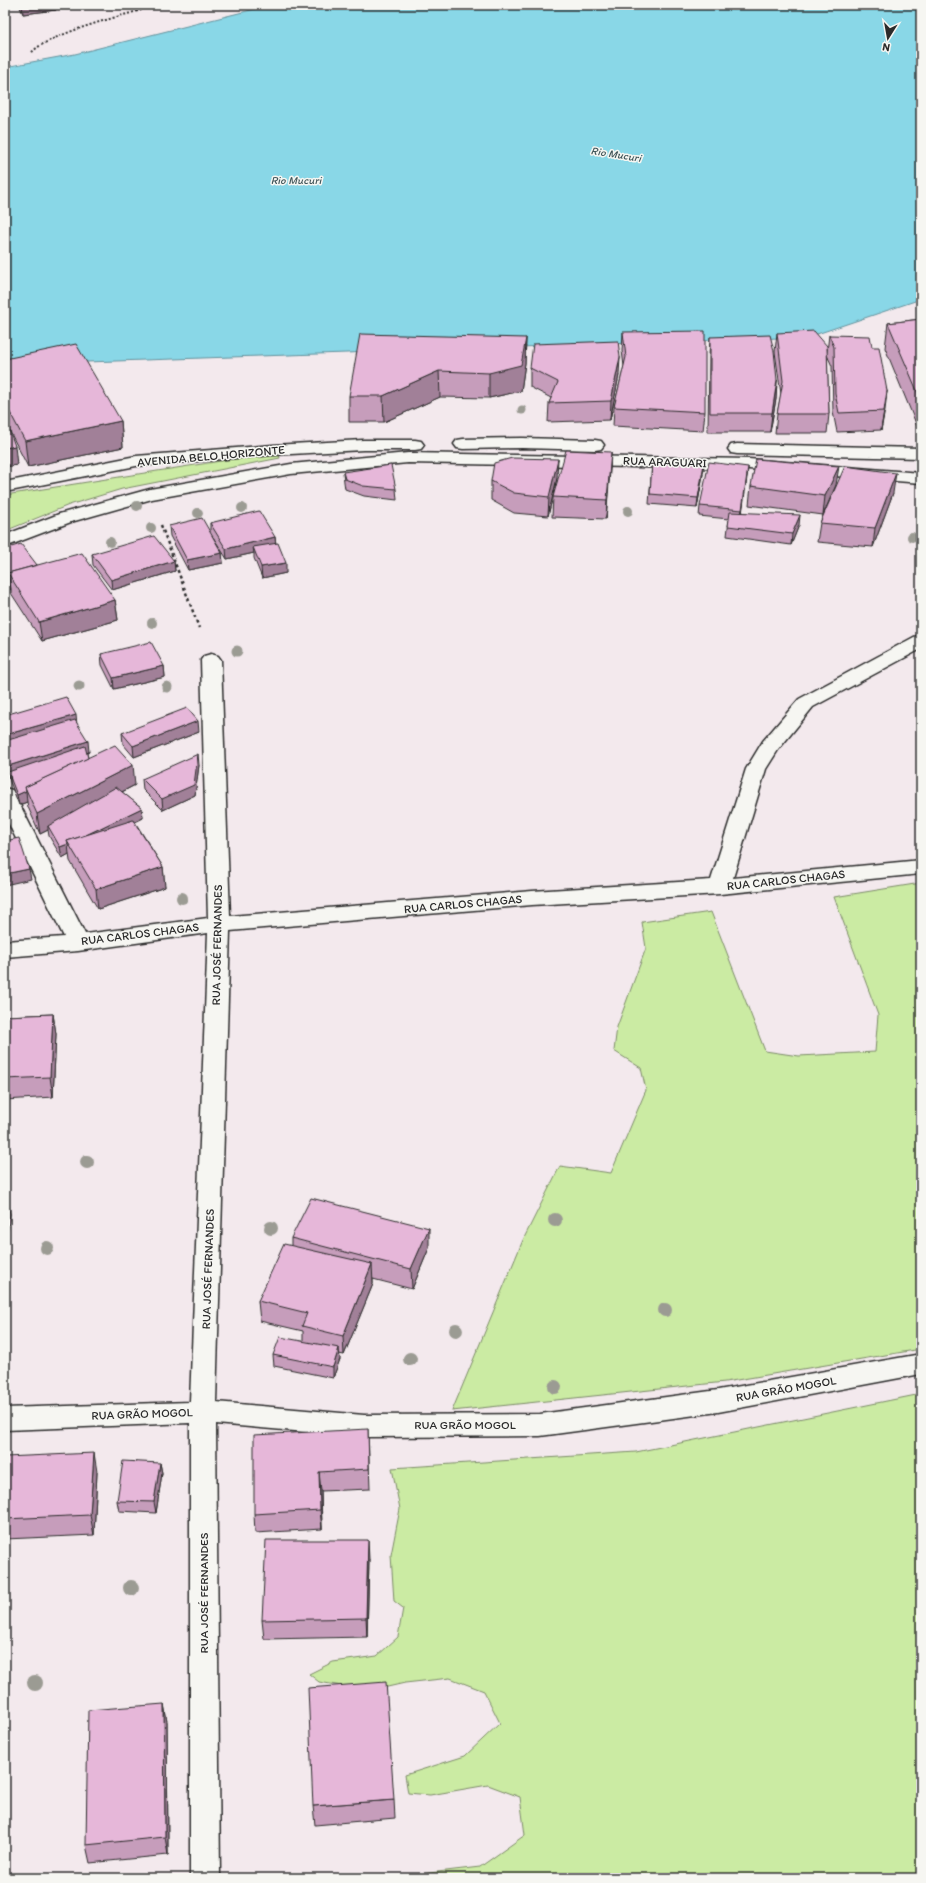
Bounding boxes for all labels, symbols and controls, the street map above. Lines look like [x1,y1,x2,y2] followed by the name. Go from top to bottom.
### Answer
[868,18,908,58] north arrow
[881,40,891,54] text: N
[590,144,643,165] water label: Rio Mucuri
[271,174,323,187] water label: Rio Mucuri
[137,443,286,469] street label: AVENIDA BELO HORIZONTE
[623,454,707,470] street label: RUA ARAGUARI
[726,867,846,893] street label: RUA CARLOS CHAGAS
[209,884,225,1006] street label: RUA JOSÉ FERNANDES
[403,892,523,916] street label: RUA CARLOS CHAGAS
[80,920,200,948] street label: RUA CARLOS CHAGAS
[199,1208,217,1330] street label: RUA JOSÉ FERNANDES
[735,1373,837,1405] street label: RUA GRÃO MOGOL
[91,1405,193,1423] street label: RUA GRÃO MOGOL
[414,1418,516,1432] street label: RUA GRÃO MOGOL
[197,1532,211,1653] street label: RUA JOSÉ FERNANDES

